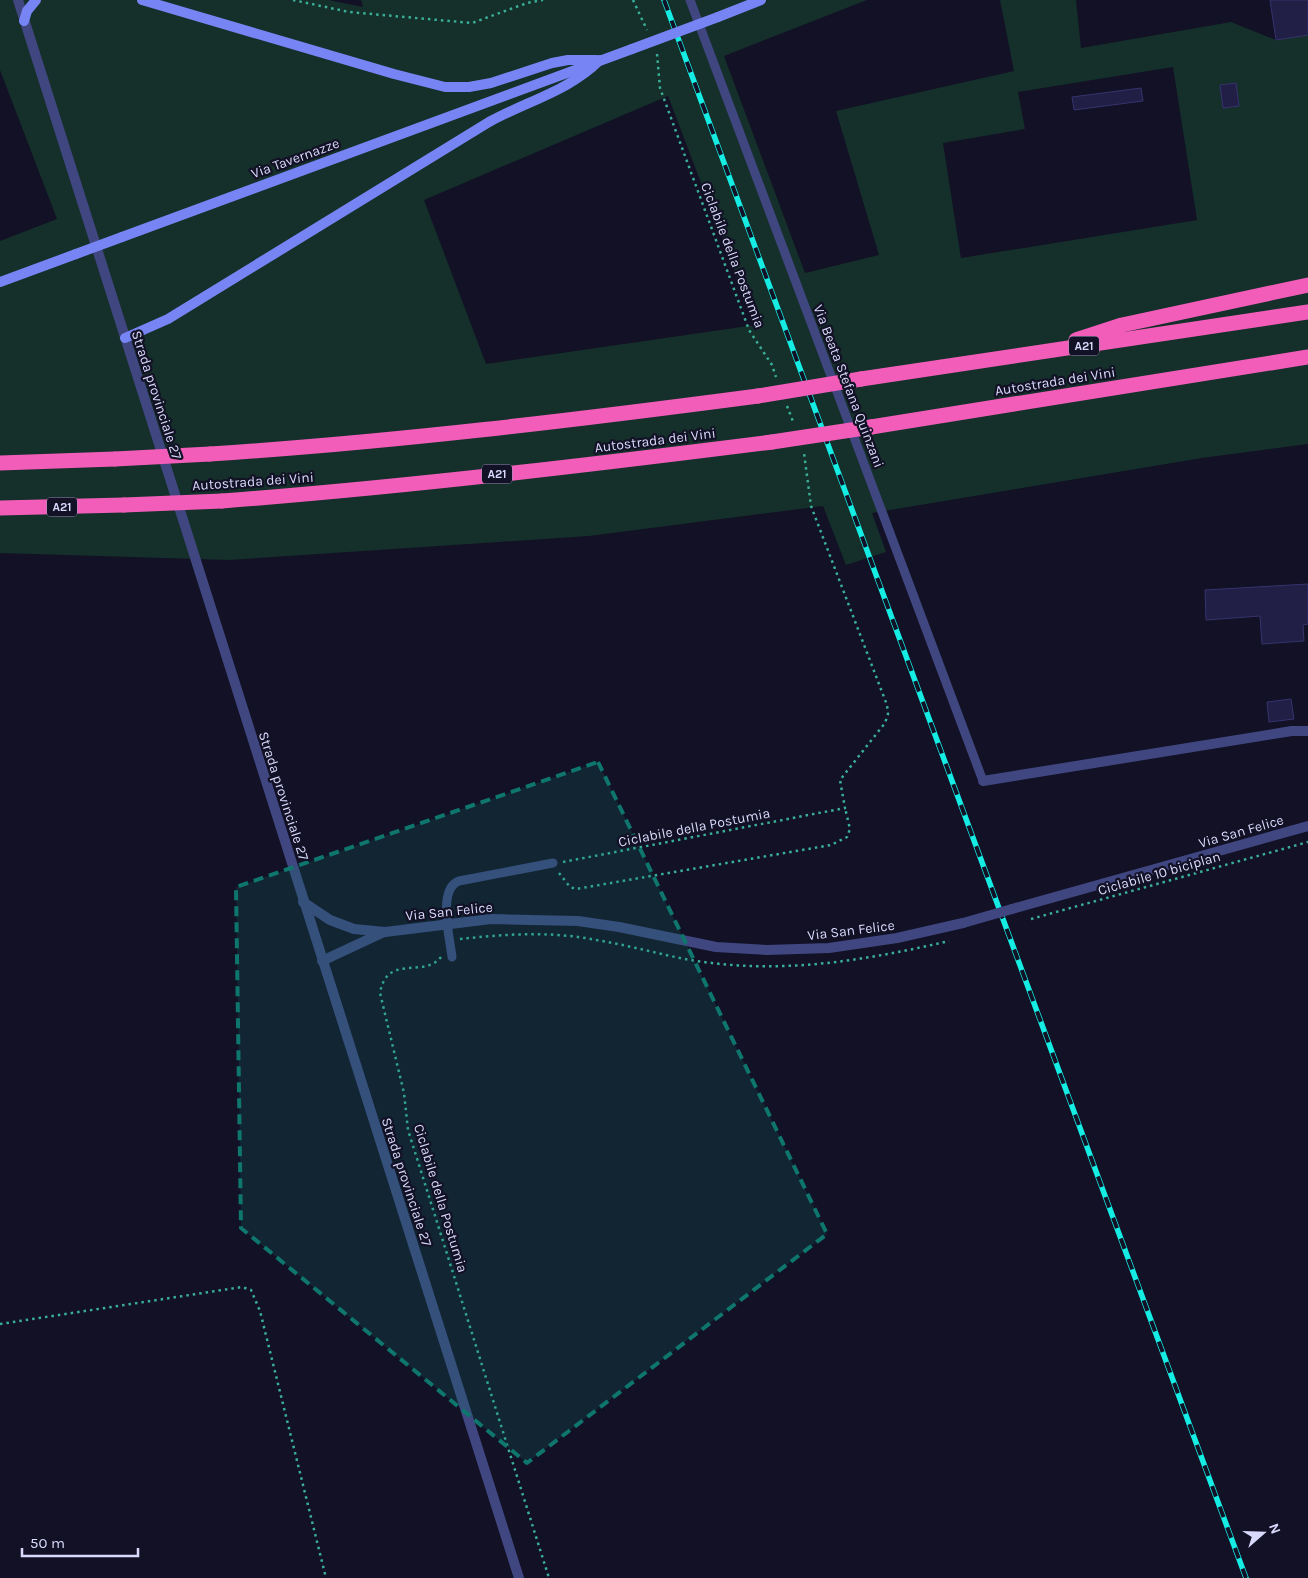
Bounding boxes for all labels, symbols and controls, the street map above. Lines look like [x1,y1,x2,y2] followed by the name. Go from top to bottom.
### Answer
[249,135,342,182] street label: Via Tavernazze
[697,180,768,330] street label: Ciclabile della Postumia
[810,302,887,470] street label: Via Beata Stefana Quinzani
[128,329,186,462] street label: Strada provinciale 27
[1069,336,1099,356] road number: A21
[994,364,1117,399] street label: Autostrada dei Vini
[594,425,717,456] street label: Autostrada dei Vini
[482,464,512,484] road number: A21
[192,469,314,494] street label: Autostrada dei Vini
[47,498,77,516] road number: A21
[255,730,313,863] street label: Strada provinciale 27
[617,804,771,851] street label: Ciclabile della Postumia
[1197,811,1286,852] street label: Via San Felice
[1096,848,1222,899] street label: Ciclabile 10 biciplan
[405,898,494,925] street label: Via San Felice
[807,917,896,944] street label: Via San Felice
[378,1116,436,1249] street label: Strada provinciale 27
[410,1122,471,1274] street label: Ciclabile della Postumia
[1238,1508,1288,1558] north arrow
[1265,1521,1284,1536] text: N
[22,1526,139,1558] scale bar
[30,1534,65,1552] text: 50 m

